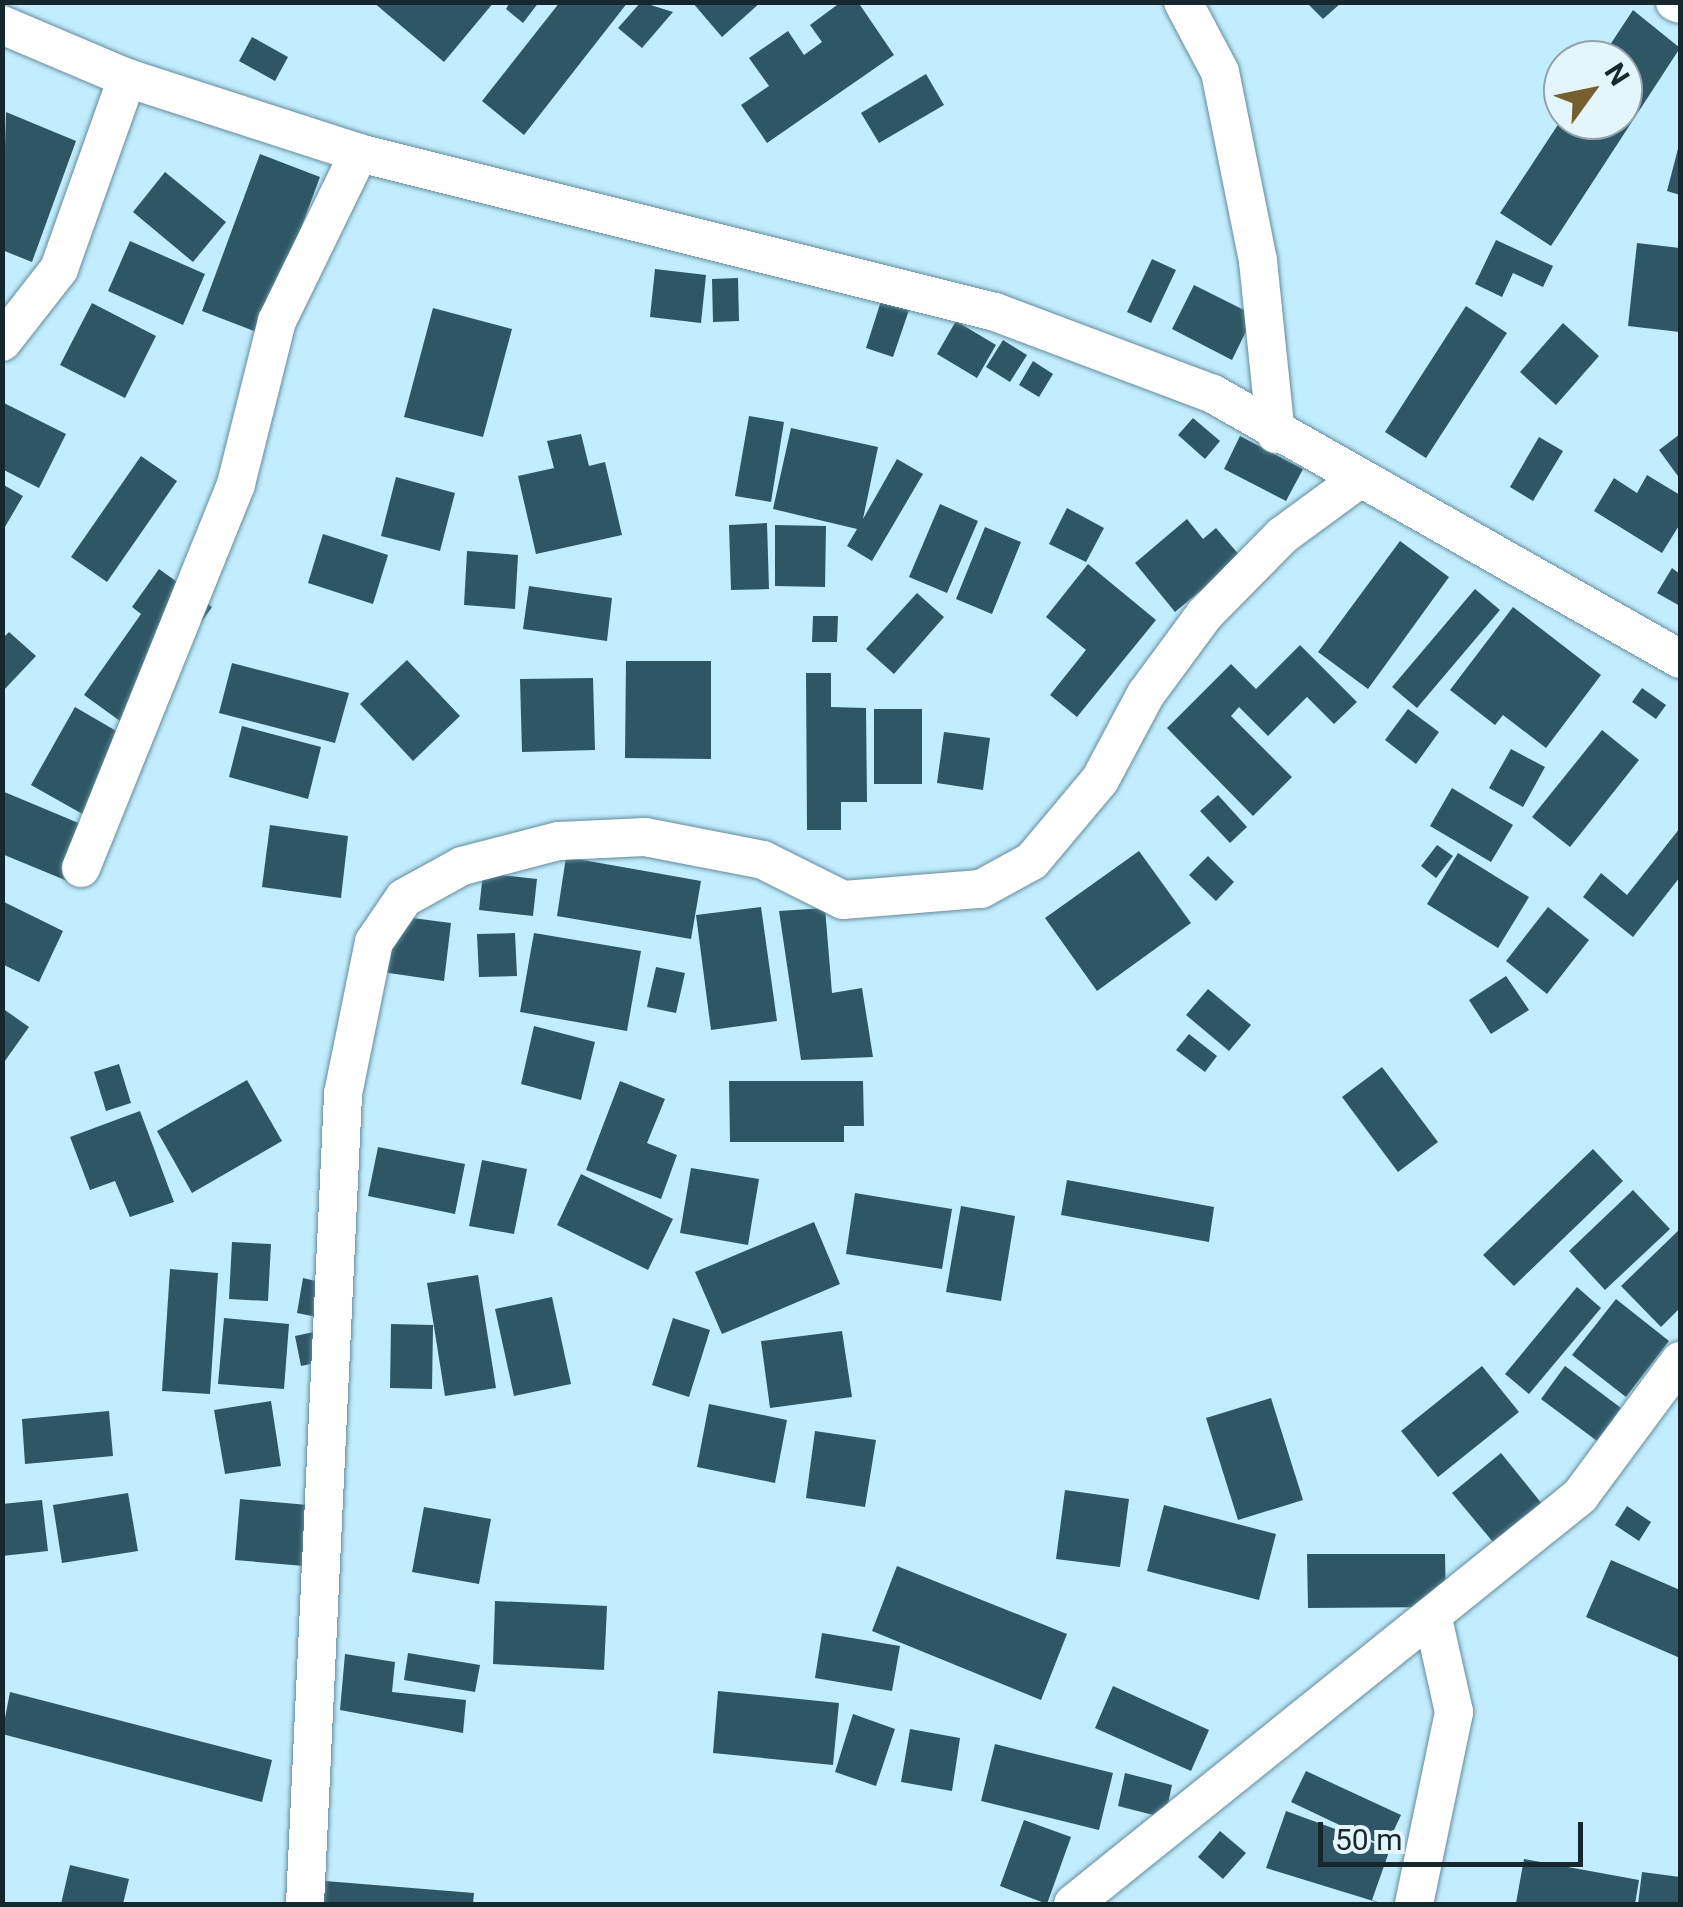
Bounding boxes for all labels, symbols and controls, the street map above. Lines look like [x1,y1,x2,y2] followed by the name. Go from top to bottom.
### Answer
[1543,40,1643,140] north arrow
[1598,57,1636,92] text: N
[1323,1802,1588,1864] scale bar
[1335,1822,1402,1857] text: 50 m

